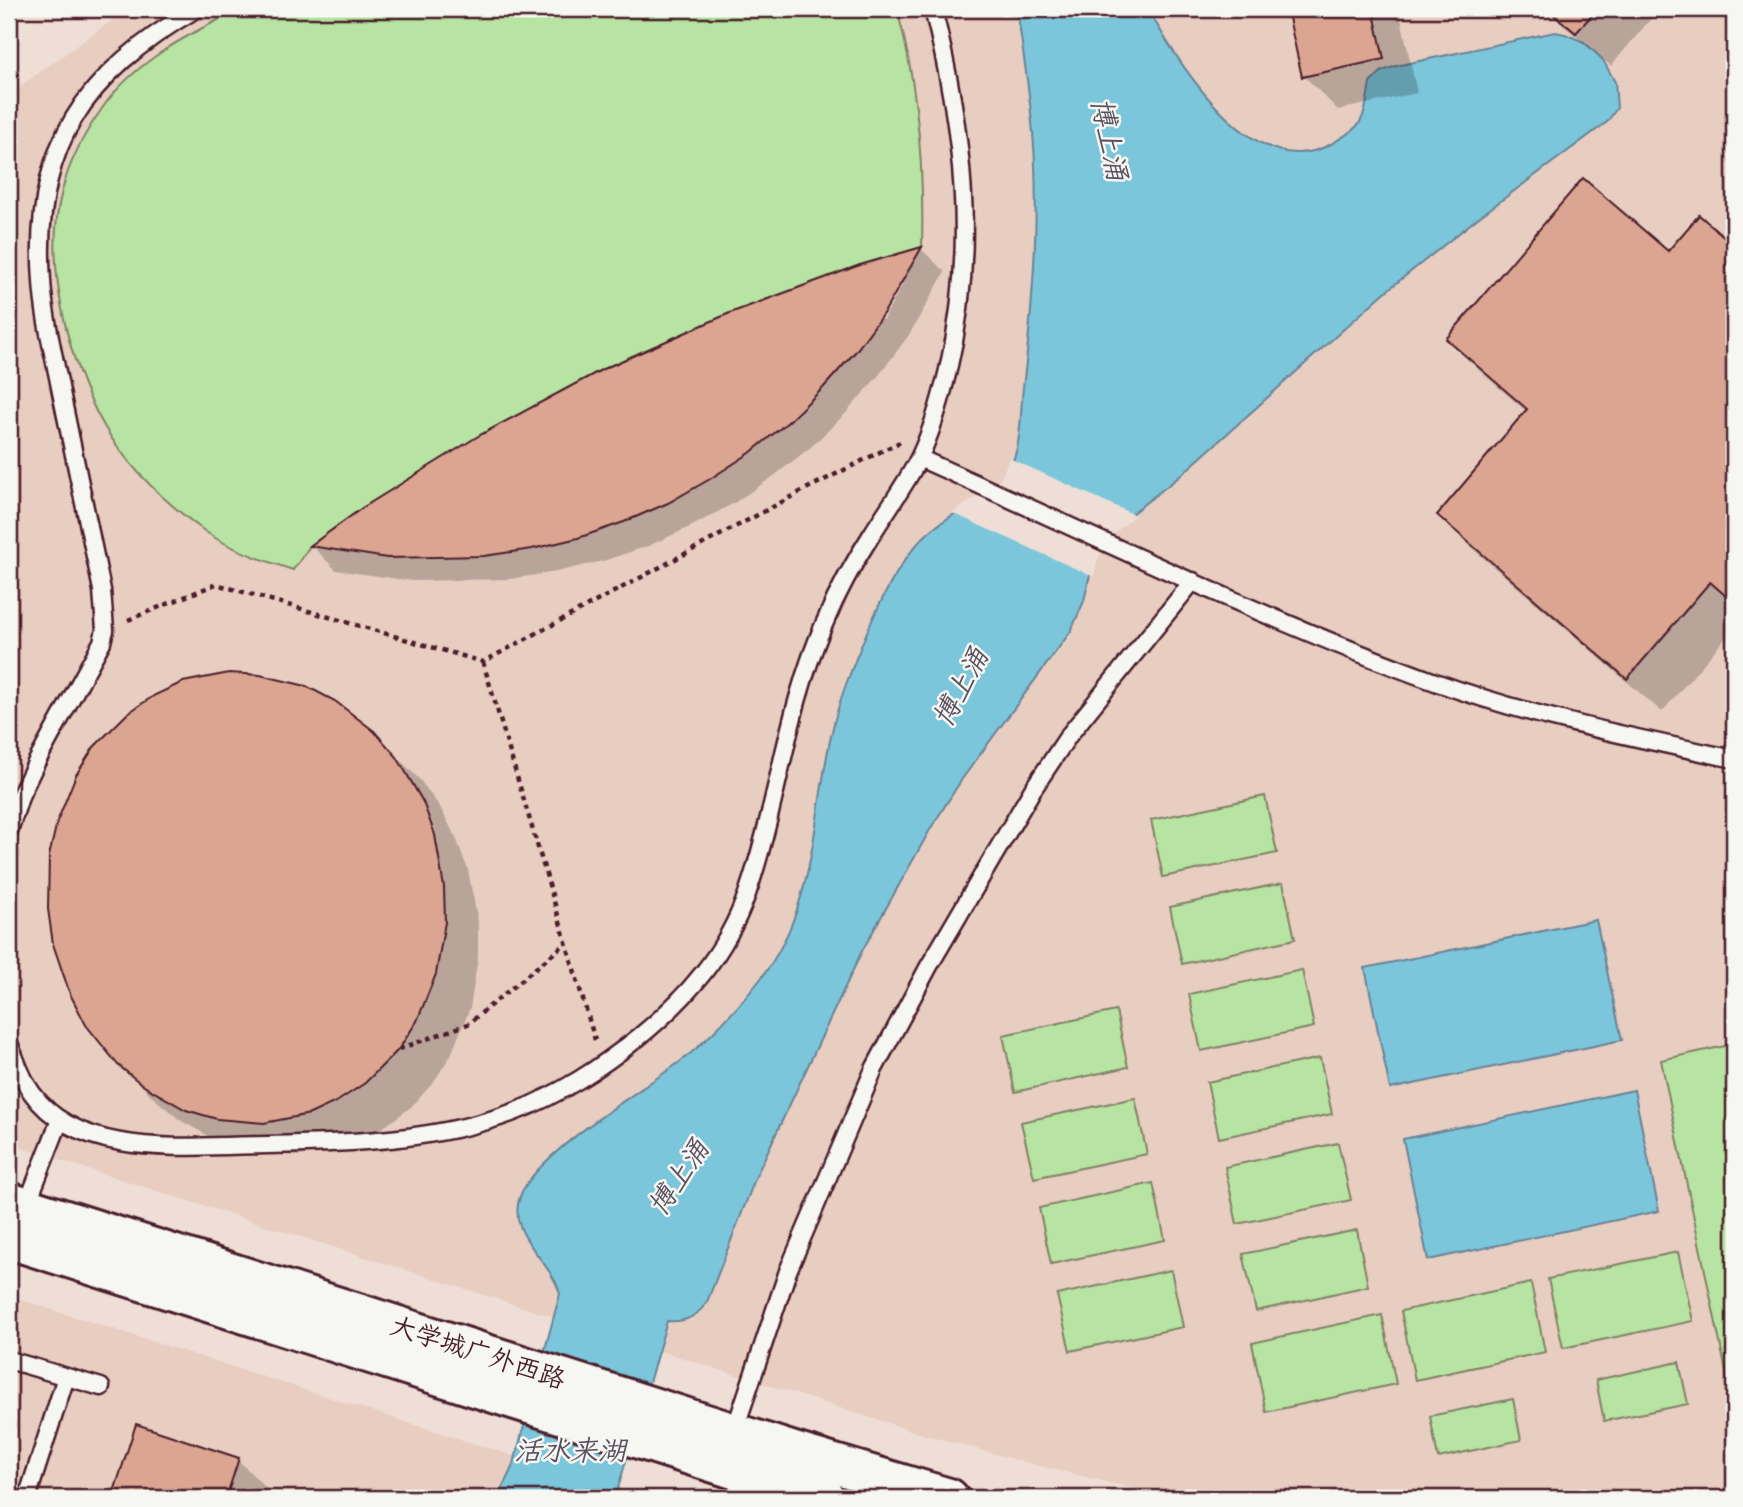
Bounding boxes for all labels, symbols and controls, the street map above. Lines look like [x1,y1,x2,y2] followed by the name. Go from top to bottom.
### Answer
[1083,94,1138,185] water label: 博上涌
[924,640,997,733] water label: 博上涌
[639,1131,718,1222] water label: 博上涌
[386,1307,570,1396] street label: 大学城广外西路
[514,1431,629,1469] water label: 活水来湖

